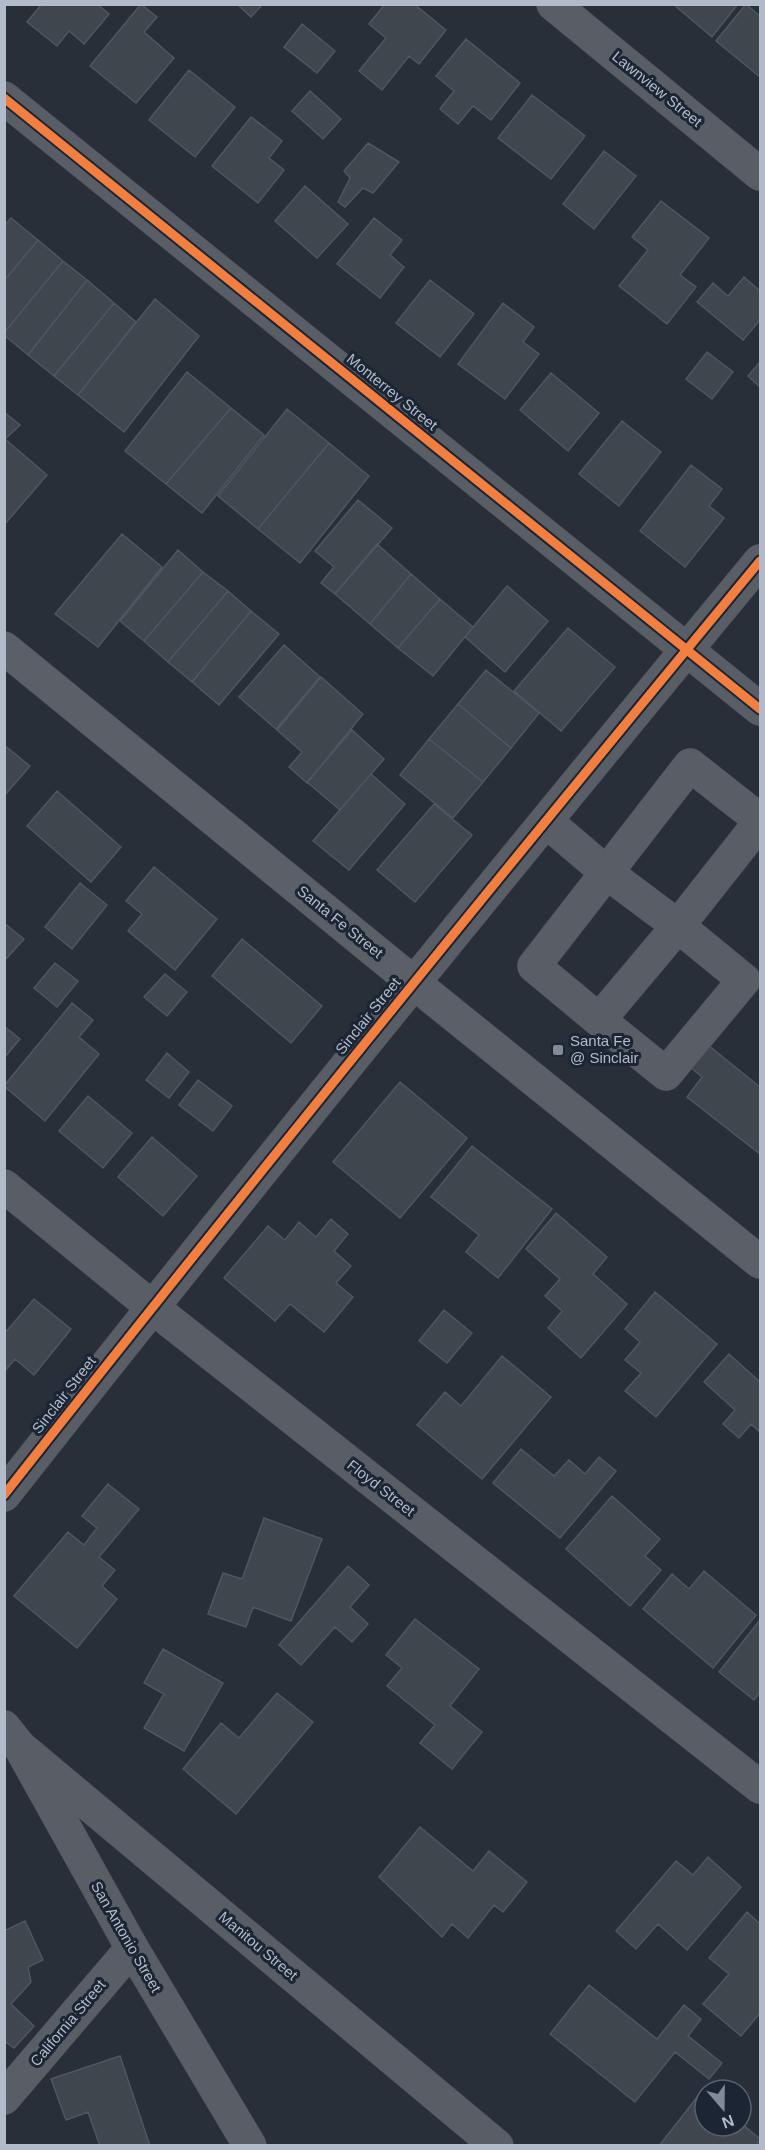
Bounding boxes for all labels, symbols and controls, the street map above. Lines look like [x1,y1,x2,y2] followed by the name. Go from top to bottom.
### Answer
[609,47,706,130] street label: Lawnview Street
[344,350,442,434] street label: Monterrey Street
[294,882,387,962] street label: Santa Fe Street
[332,973,404,1057] street label: Sinclair Street
[570,1032,639,1066] place label: Santa Fe @ Sinclair
[551,1043,565,1057] marker: Santa Fe @ Sinclair
[28,1352,100,1437] street label: Sinclair Street
[344,1456,419,1520] street label: Floyd Street
[88,1878,165,1996] street label: San Antonio Street
[215,1908,302,1984] street label: Manitou Street
[27,1975,109,2069] street label: California Street
[693,2078,753,2138] north arrow
[720,2112,736,2132] text: N

